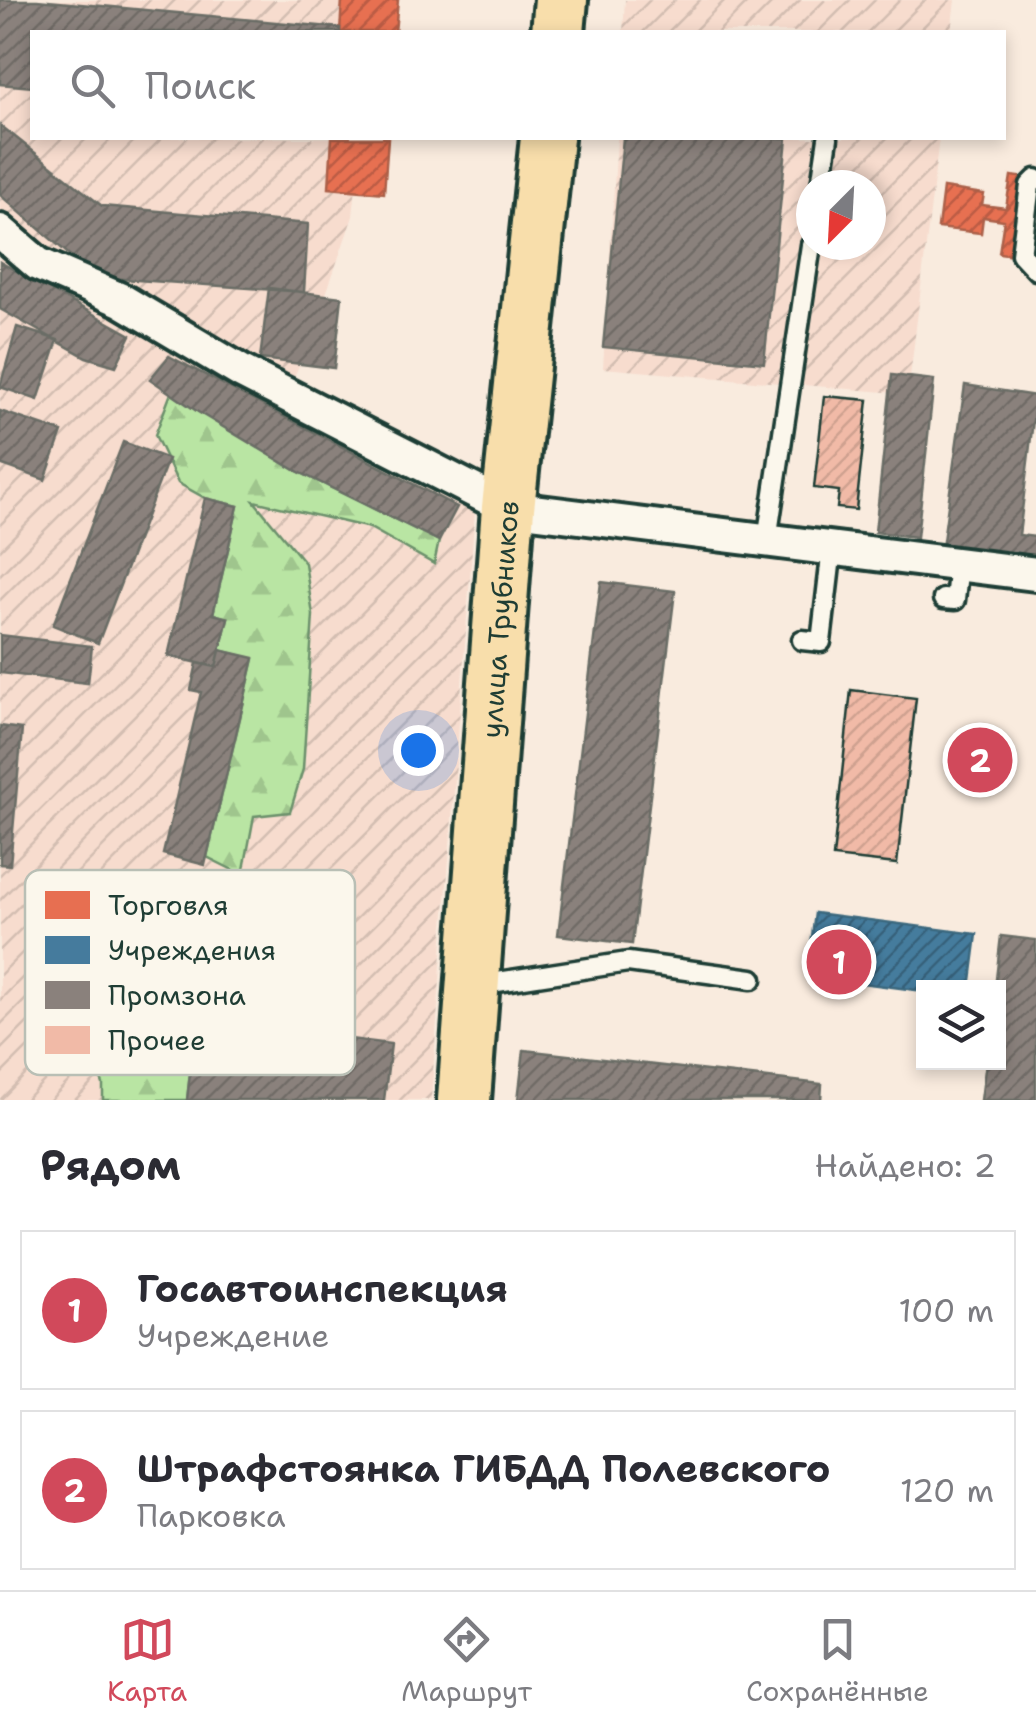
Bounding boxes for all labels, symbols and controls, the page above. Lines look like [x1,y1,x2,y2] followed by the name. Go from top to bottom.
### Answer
[30,30,1006,140] search box
[65,58,120,113] icon: search
[145,60,256,111] text: Поиск
[796,170,886,260] north arrow
[472,499,527,739] street label: улица Трубников
[948,722,1012,798] pin: 2
[393,725,444,776] your location
[25,870,355,1075] legend
[108,886,229,924] text: Торговля
[806,924,872,1000] pin: 1
[108,931,276,969] text: Учреждения
[108,976,246,1014] text: Промзона
[916,980,1006,1070] map controls
[916,980,1006,1070] button: layers
[108,1021,206,1059] text: Прочее
[40,1137,181,1193] text: Рядом
[815,1144,996,1187] text: Найдено: 2
[137,1263,508,1314] text: Госавтоинспекция
[67,1289,82,1332] text: 1
[898,1289,994,1332] text: 100 m
[137,1314,329,1357] text: Учреждение
[137,1443,830,1494] text: Штрафстоянка ГИБДД Полевского
[63,1469,86,1512] text: 2
[900,1469,994,1512] text: 120 m
[137,1494,286,1537] text: Парковка
[107,1612,187,1710] tab: Карта
[401,1612,532,1710] tab: Маршрут
[746,1612,929,1710] tab: Сохранённые

